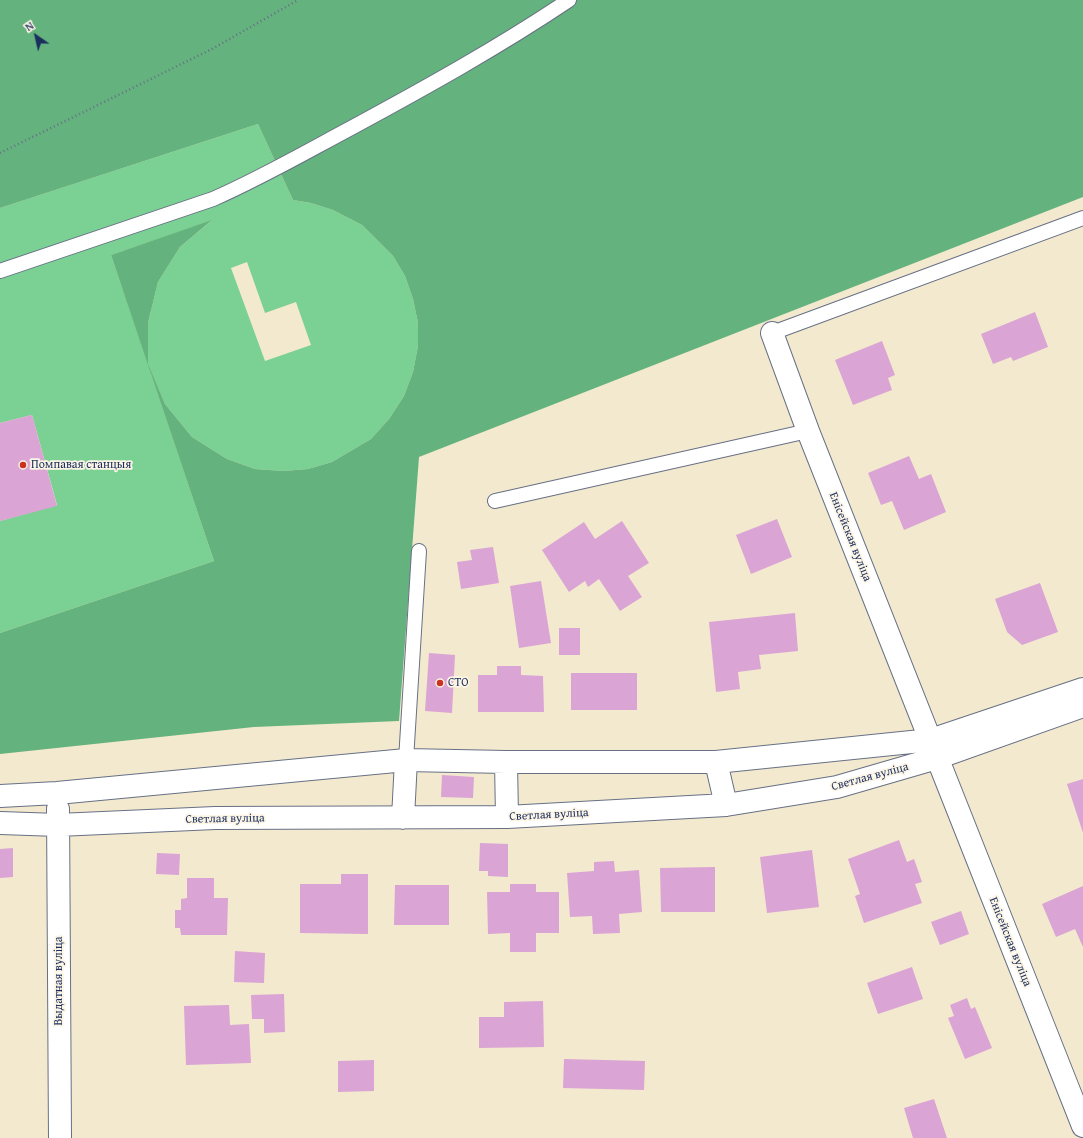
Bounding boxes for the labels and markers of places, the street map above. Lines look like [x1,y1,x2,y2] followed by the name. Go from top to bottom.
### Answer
[31,458,131,472] place label: Помпавая станцыя
[18,460,28,470] marker: Помпавая станцыя
[448,676,469,690] place label: СТО
[435,678,445,688] marker: СТО

